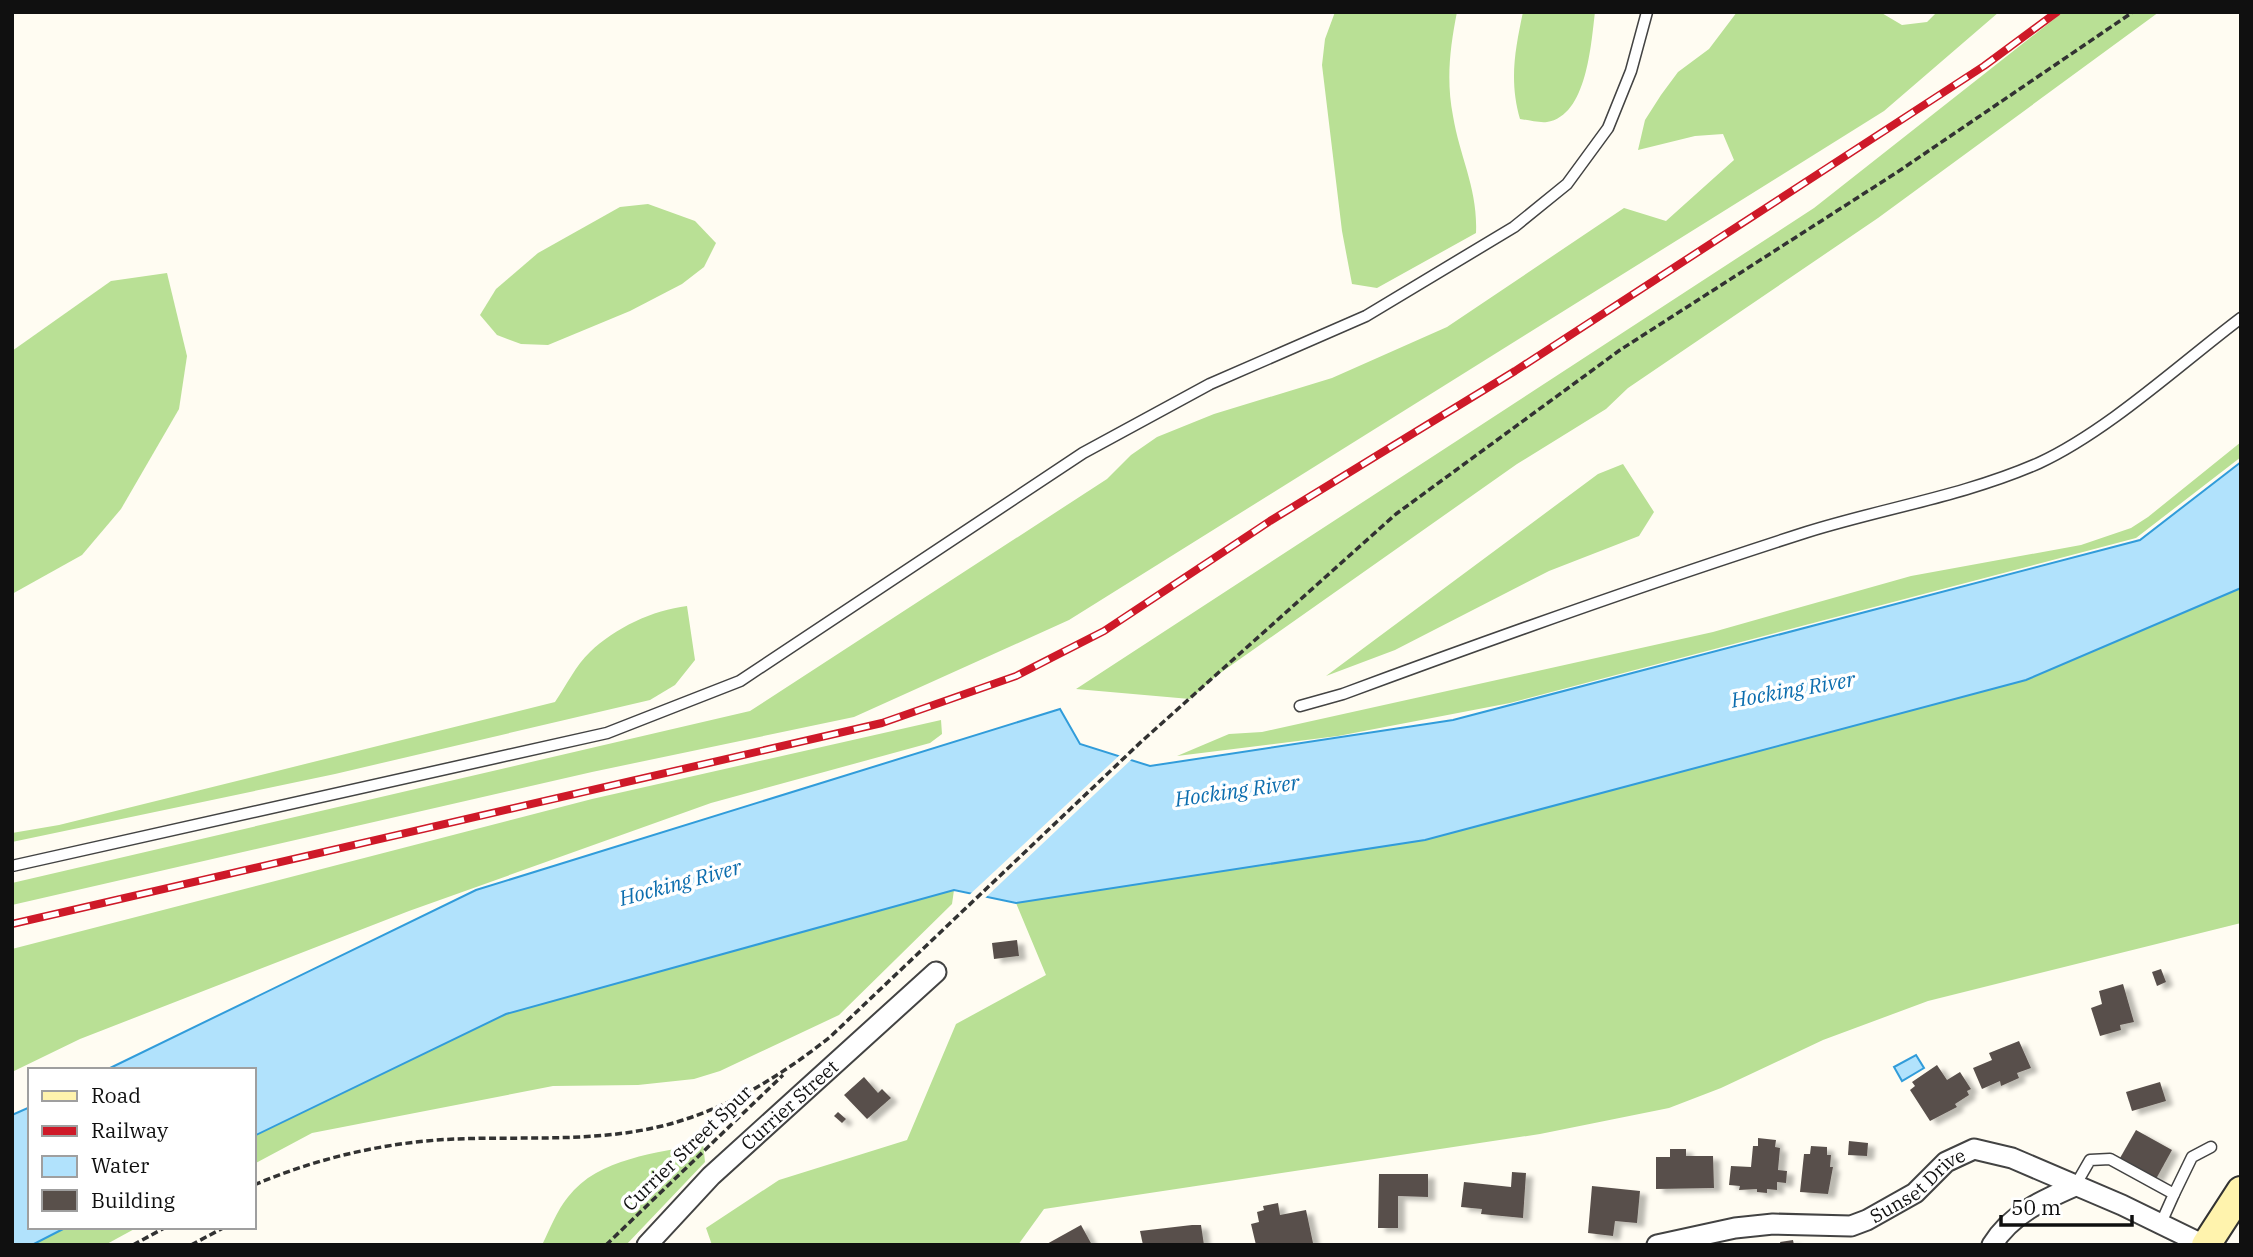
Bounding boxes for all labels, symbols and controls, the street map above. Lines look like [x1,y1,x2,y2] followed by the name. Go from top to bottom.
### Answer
[1728,664,1858,714] water label: Hocking River
[1172,767,1302,813] water label: Hocking River
[615,852,745,912] water label: Hocking River
[736,1054,843,1155] street label: Currier Street
[28,1068,256,1229] legend
[617,1080,757,1216] street label: Currier Street Spur
[91,1081,141,1109] text: Road
[91,1116,169,1144] text: Railway
[1865,1143,1969,1228] street label: Sunset Drive
[91,1151,150,1179] text: Water
[2001,1184,2132,1228] scale bar
[91,1186,176,1214] text: Building
[2011,1193,2061,1221] text: 50 m

